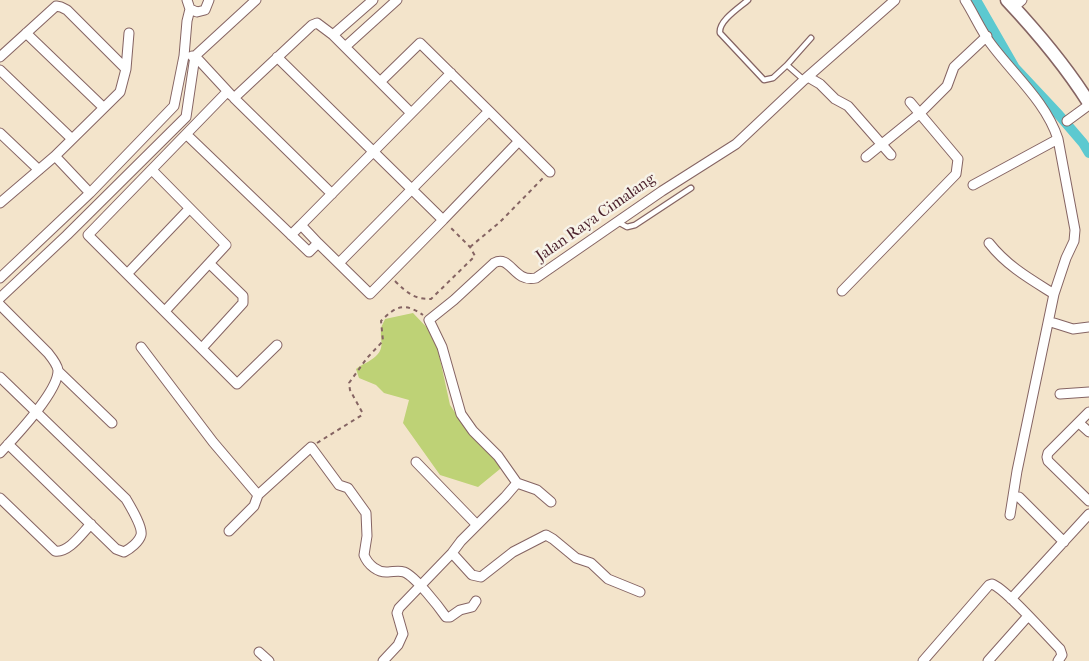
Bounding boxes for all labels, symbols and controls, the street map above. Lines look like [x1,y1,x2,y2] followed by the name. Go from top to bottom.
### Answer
[533,170,659,266] street label: Jalan Raya Cimalang

